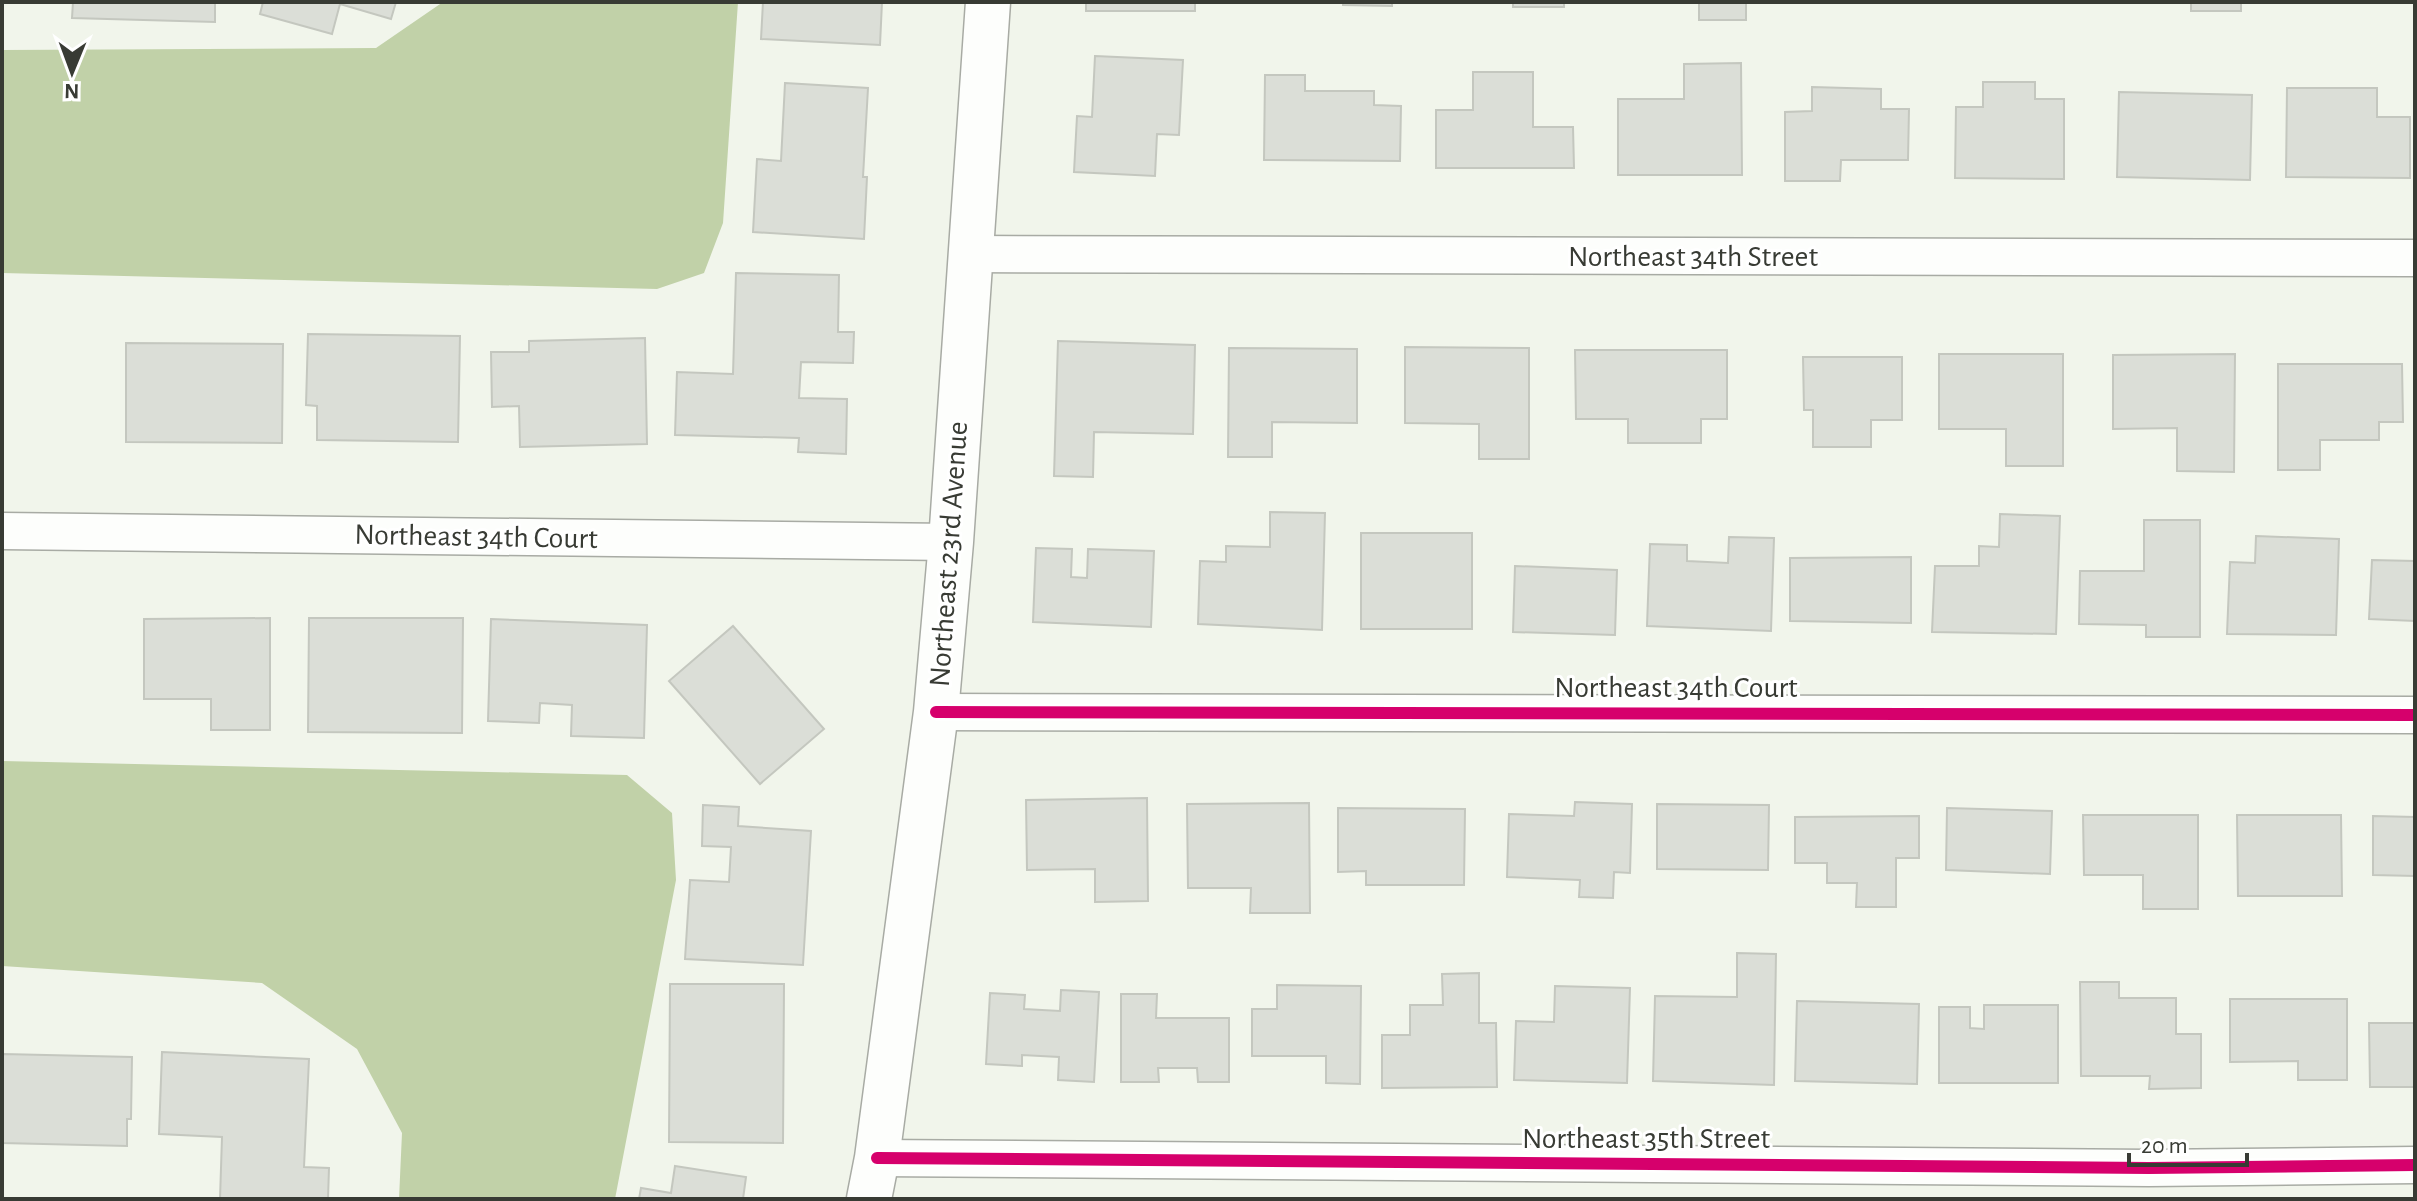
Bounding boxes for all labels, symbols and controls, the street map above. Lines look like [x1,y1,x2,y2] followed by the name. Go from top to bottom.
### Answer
[32,32,112,112] north arrow
[64,80,80,102] text: N
[1568,242,1818,272] street label: Northeast 34th Street
[925,420,973,688] street label: Northeast 23rd Avenue
[354,520,598,554] street label: Northeast 34th Court
[1554,673,1798,703] street label: Northeast 34th Court
[2129,1117,2247,1167] scale bar
[1522,1124,1770,1154] street label: Northeast 35th Street
[2141,1134,2188,1158] text: 20 m

